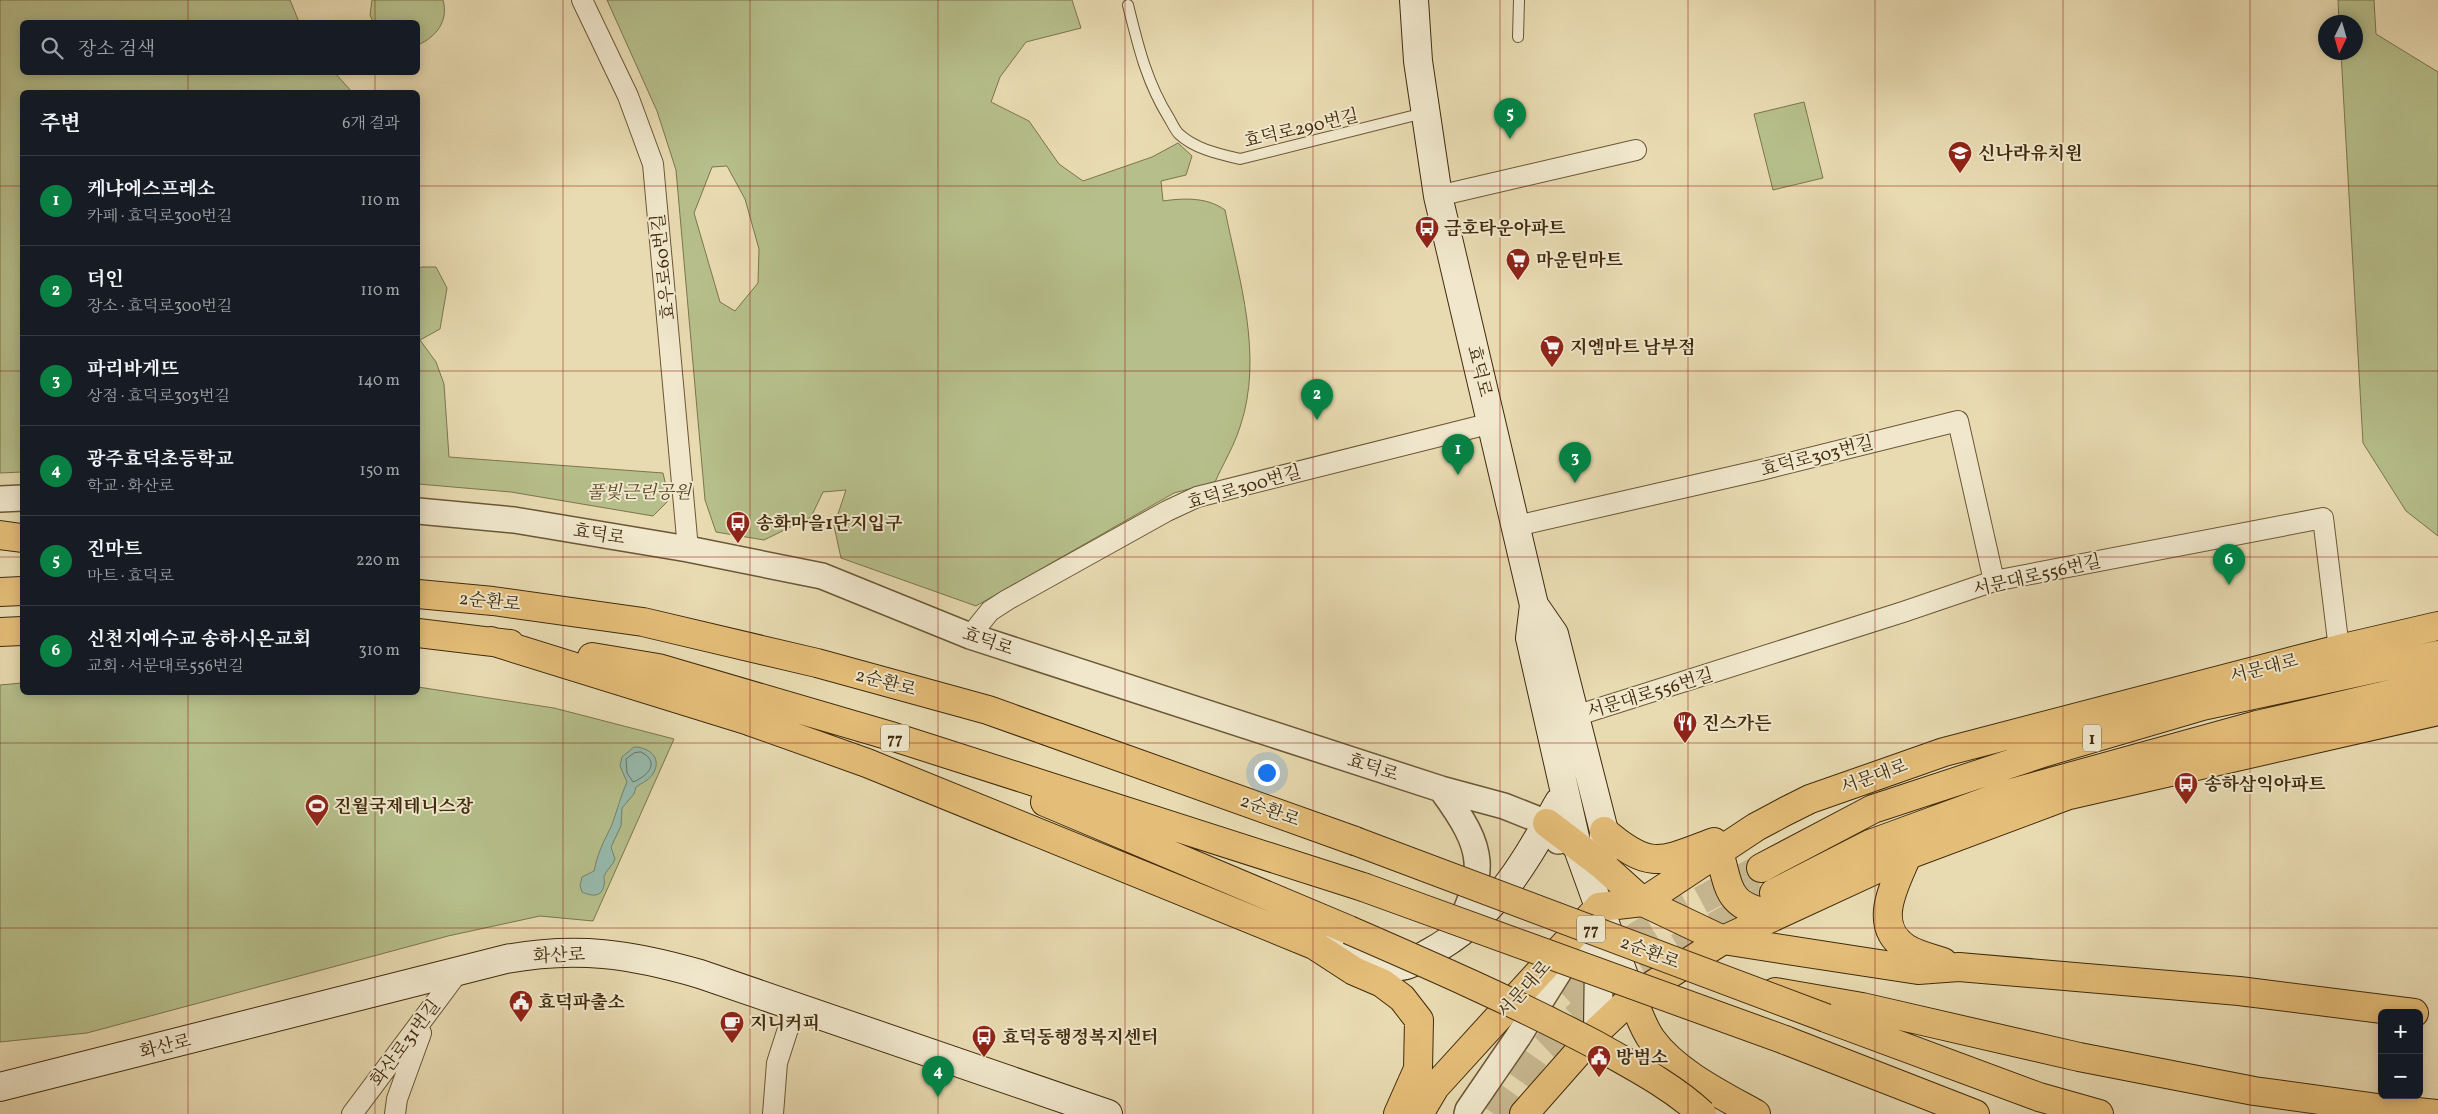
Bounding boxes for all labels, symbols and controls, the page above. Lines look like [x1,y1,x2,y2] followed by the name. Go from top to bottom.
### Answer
[2318,15,2363,60] north arrow
[20,20,420,75] search box
[38,34,66,62] icon: search
[78,37,155,63] text: 장소 검색
[1494,98,1526,139] pin: 5
[1242,104,1361,155] street label: 효덕로290번길
[40,110,81,139] text: 주변
[342,113,400,135] text: 6개 결과
[1947,140,1973,174] school or university icon: 신나라유치원
[1978,142,2082,167] place label: 신나라유치원
[87,177,215,203] text: 케냐에스프레소
[53,190,59,212] text: 1
[361,190,400,212] text: 110 m
[87,206,232,228] text: 카페 · 효덕로300번길
[646,212,683,321] street label: 효우로60번길
[1414,215,1440,249] bus stop icon: 금호타운아파트
[1444,217,1566,242] place label: 금호타운아파트
[1505,247,1531,281] supermarket icon: 마운틴마트
[1536,249,1624,274] place label: 마운틴마트
[87,267,124,293] text: 더인
[52,280,60,302] text: 2
[361,280,400,302] text: 110 m
[87,296,232,318] text: 장소 · 효덕로300번길
[1539,334,1565,368] supermarket icon: 지엠마트 남부점
[1570,336,1695,361] place label: 지엠마트 남부점
[1460,343,1497,400] street label: 효덕로
[87,357,179,383] text: 파리바게뜨
[52,370,60,392] text: 3
[358,370,400,392] text: 140 m
[1301,379,1333,420] pin: 2
[87,386,230,408] text: 상점 · 효덕로303번길
[1758,431,1876,484] street label: 효덕로303번길
[1442,434,1474,475] pin: 1
[1559,442,1591,483] pin: 3
[87,447,234,473] text: 광주효덕초등학교
[51,460,61,482] text: 4
[359,460,400,482] text: 150 m
[1184,460,1304,517] street label: 효덕로300번길
[87,476,174,498] text: 학교 · 화산로
[587,481,693,506] park label: 풀빛근린공원
[725,510,751,544] bus stop icon: 송화마을1단지입구
[756,512,903,537] place label: 송화마을1단지입구
[571,519,626,552] street label: 효덕로
[87,537,142,563] text: 진마트
[2213,544,2245,585] pin: 6
[52,550,60,572] text: 5
[356,550,400,572] text: 220 m
[1971,550,2104,603] street label: 서문대로556번길
[87,566,174,588] text: 마트 · 효덕로
[458,587,522,618] street label: 2순환로
[959,622,1016,663] street label: 효덕로
[87,627,311,653] text: 신천지예수교 송하시온교회
[52,640,60,662] text: 6
[359,640,400,662] text: 310 m
[2228,649,2301,690] street label: 서문대로
[87,656,244,678] text: 교회 · 서문대로556번길
[853,663,919,704] street label: 2순환로
[1584,663,1717,726] street label: 서문대로556번길
[1672,710,1698,744] restaurant icon: 진스가든
[1702,712,1772,737] place label: 진스가든
[881,724,909,751] road number: 77
[2083,724,2101,751] road number: 1
[1344,748,1401,788] street label: 효덕로
[1838,754,1911,801] street label: 서문대로
[1254,760,1280,786] your location
[2173,771,2199,805] bus stop icon: 송하삼익아파트
[2204,773,2326,798] place label: 송하삼익아파트
[1236,789,1303,834] street label: 2순환로
[304,793,330,827] sports icon: 진월국제테니스장
[334,795,474,820] place label: 진월국제테니스장
[1577,916,1605,942] road number: 77
[1616,931,1683,976] street label: 2순환로
[533,943,586,970] street label: 화산로
[1493,956,1558,1024] street label: 서문대로
[508,989,534,1023] public building icon: 효덕파출소
[538,991,626,1016] place label: 효덕파출소
[365,995,447,1093] street label: 화산로31번길
[2378,1009,2423,1099] map controls
[2378,1009,2423,1054] button: +
[719,1010,745,1044] cafe icon: 지니커피
[750,1012,820,1037] place label: 지니커피
[971,1024,997,1058] bus stop icon: 효덕동행정복지센터
[1002,1026,1159,1051] place label: 효덕동행정복지센터
[137,1029,194,1066] street label: 화산로
[1586,1044,1612,1078] public building icon: 방범소
[1616,1046,1669,1071] place label: 방범소
[2378,1054,2423,1099] button: −
[922,1056,954,1097] pin: 4

